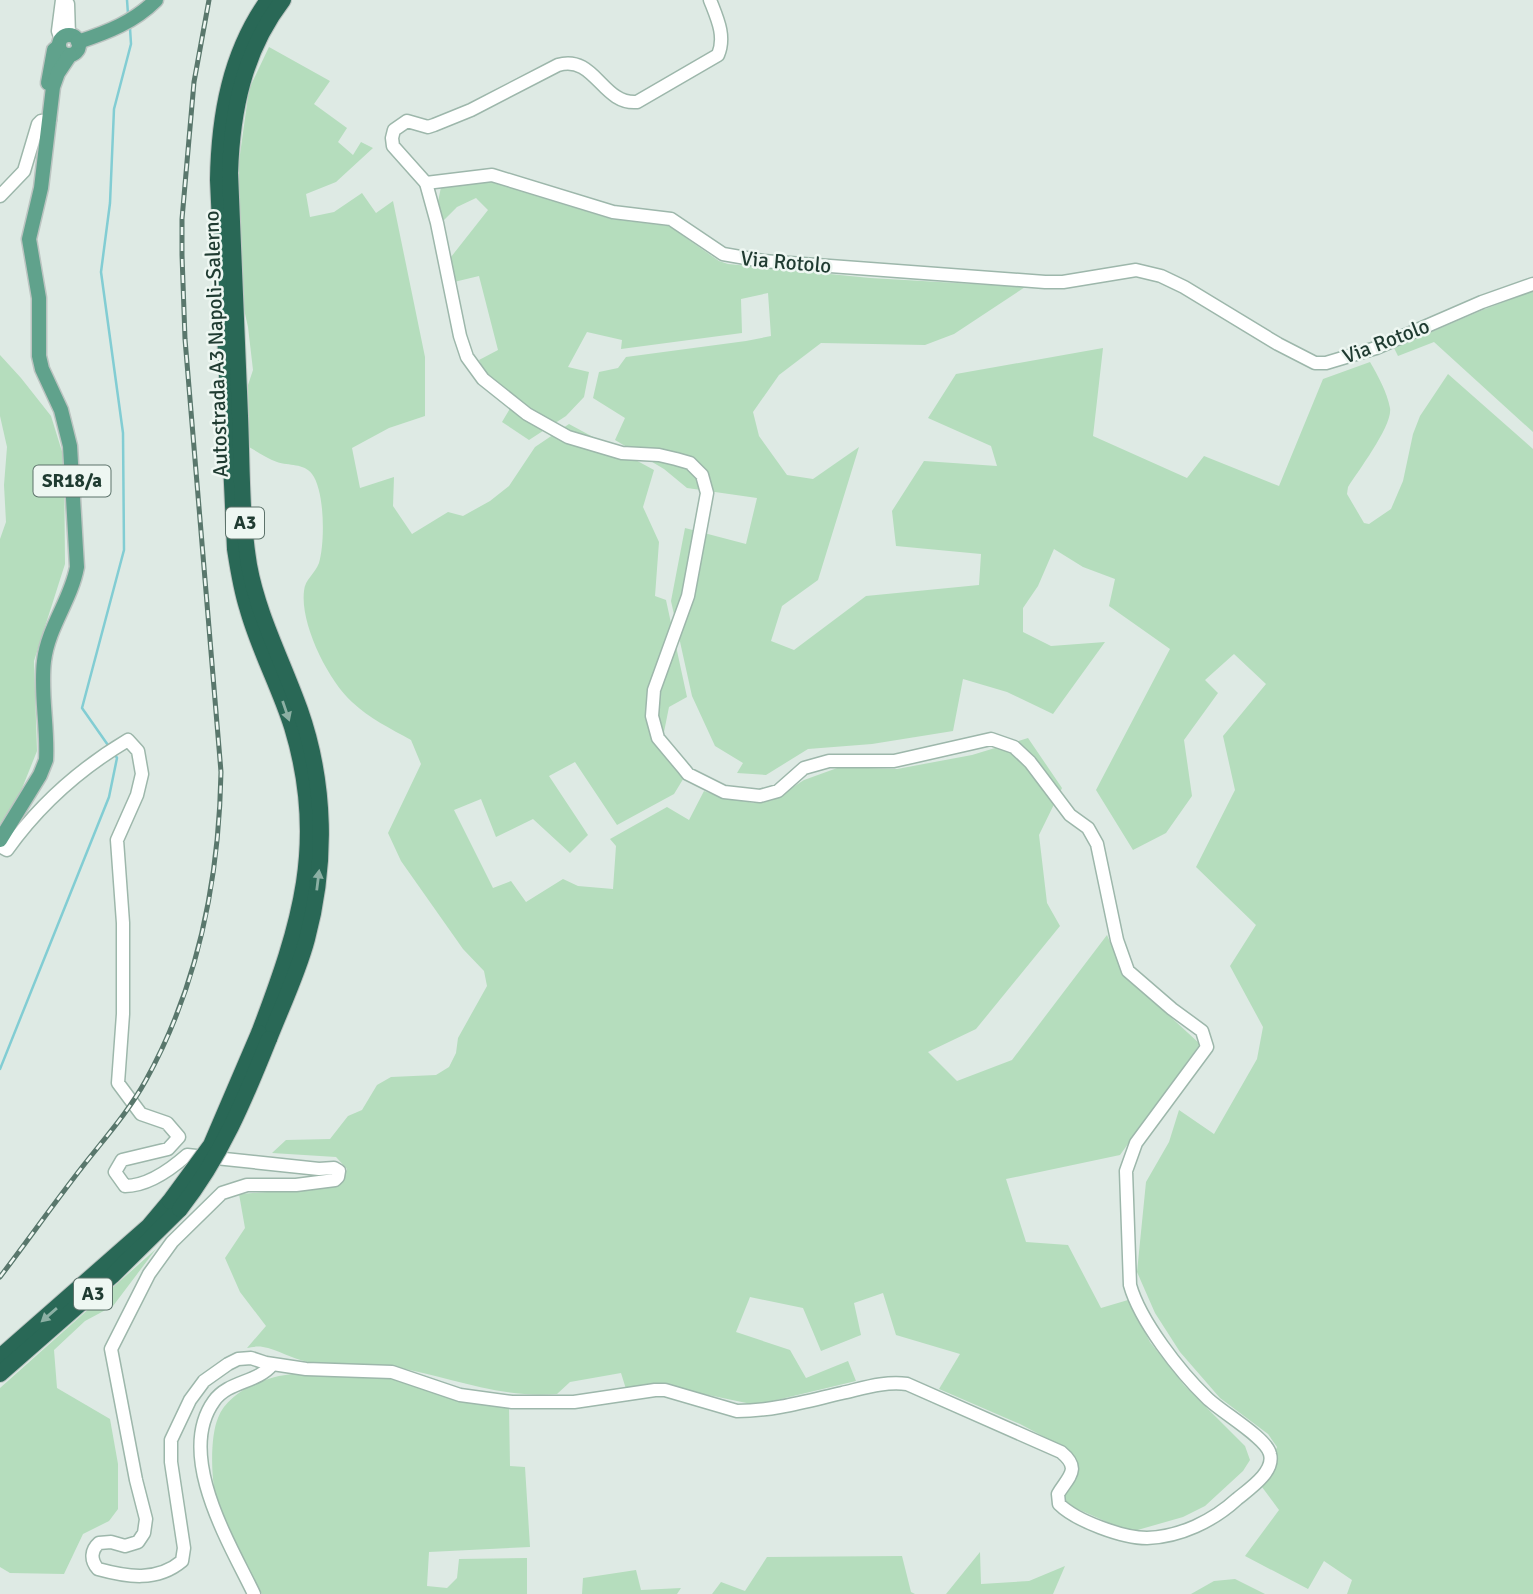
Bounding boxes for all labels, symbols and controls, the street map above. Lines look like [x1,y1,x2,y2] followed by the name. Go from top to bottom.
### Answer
[198,210,234,478] street label: Autostrada A3 Napoli-Salerno
[740,245,832,279] street label: Via Rotolo
[1339,313,1433,369] street label: Via Rotolo
[34,466,110,496] road number: SR18/a
[226,508,264,538] road number: A3
[281,700,292,721] one-way arrow
[313,869,324,891] one-way arrow
[74,1278,112,1310] road number: A3
[40,1307,58,1323] one-way arrow

